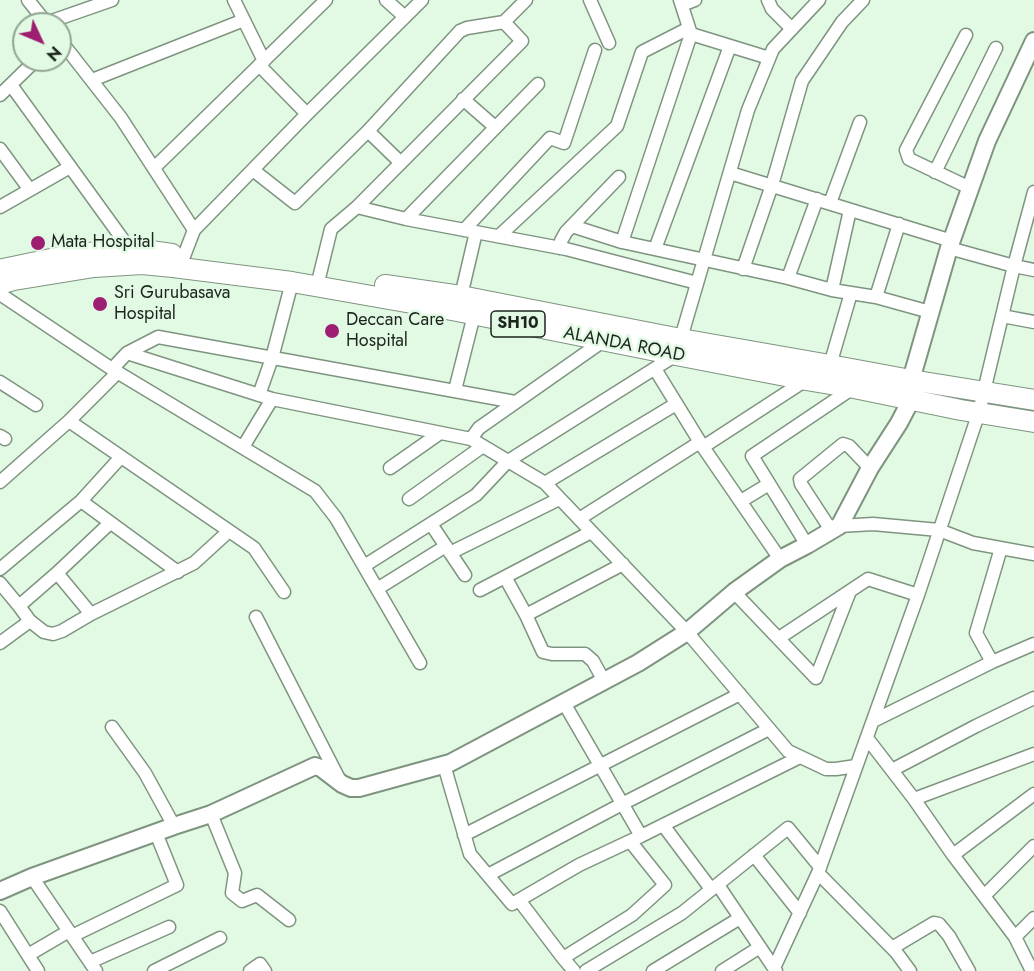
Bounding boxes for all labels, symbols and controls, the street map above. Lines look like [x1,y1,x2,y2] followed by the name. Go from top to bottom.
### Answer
[12,12,72,72] north arrow
[41,41,67,66] text: N
[51,232,155,254] place label: Mata Hospital
[29,234,47,252] marker: Mata Hospital
[114,283,230,326] place label: Sri Gurubasava Hospital
[91,295,109,313] marker: Sri Gurubasava Hospital
[346,310,444,352] place label: Deccan Care Hospital
[491,311,545,337] road number: SH10
[323,322,341,340] marker: Deccan Care Hospital
[561,323,687,367] street label: ALANDA ROAD

